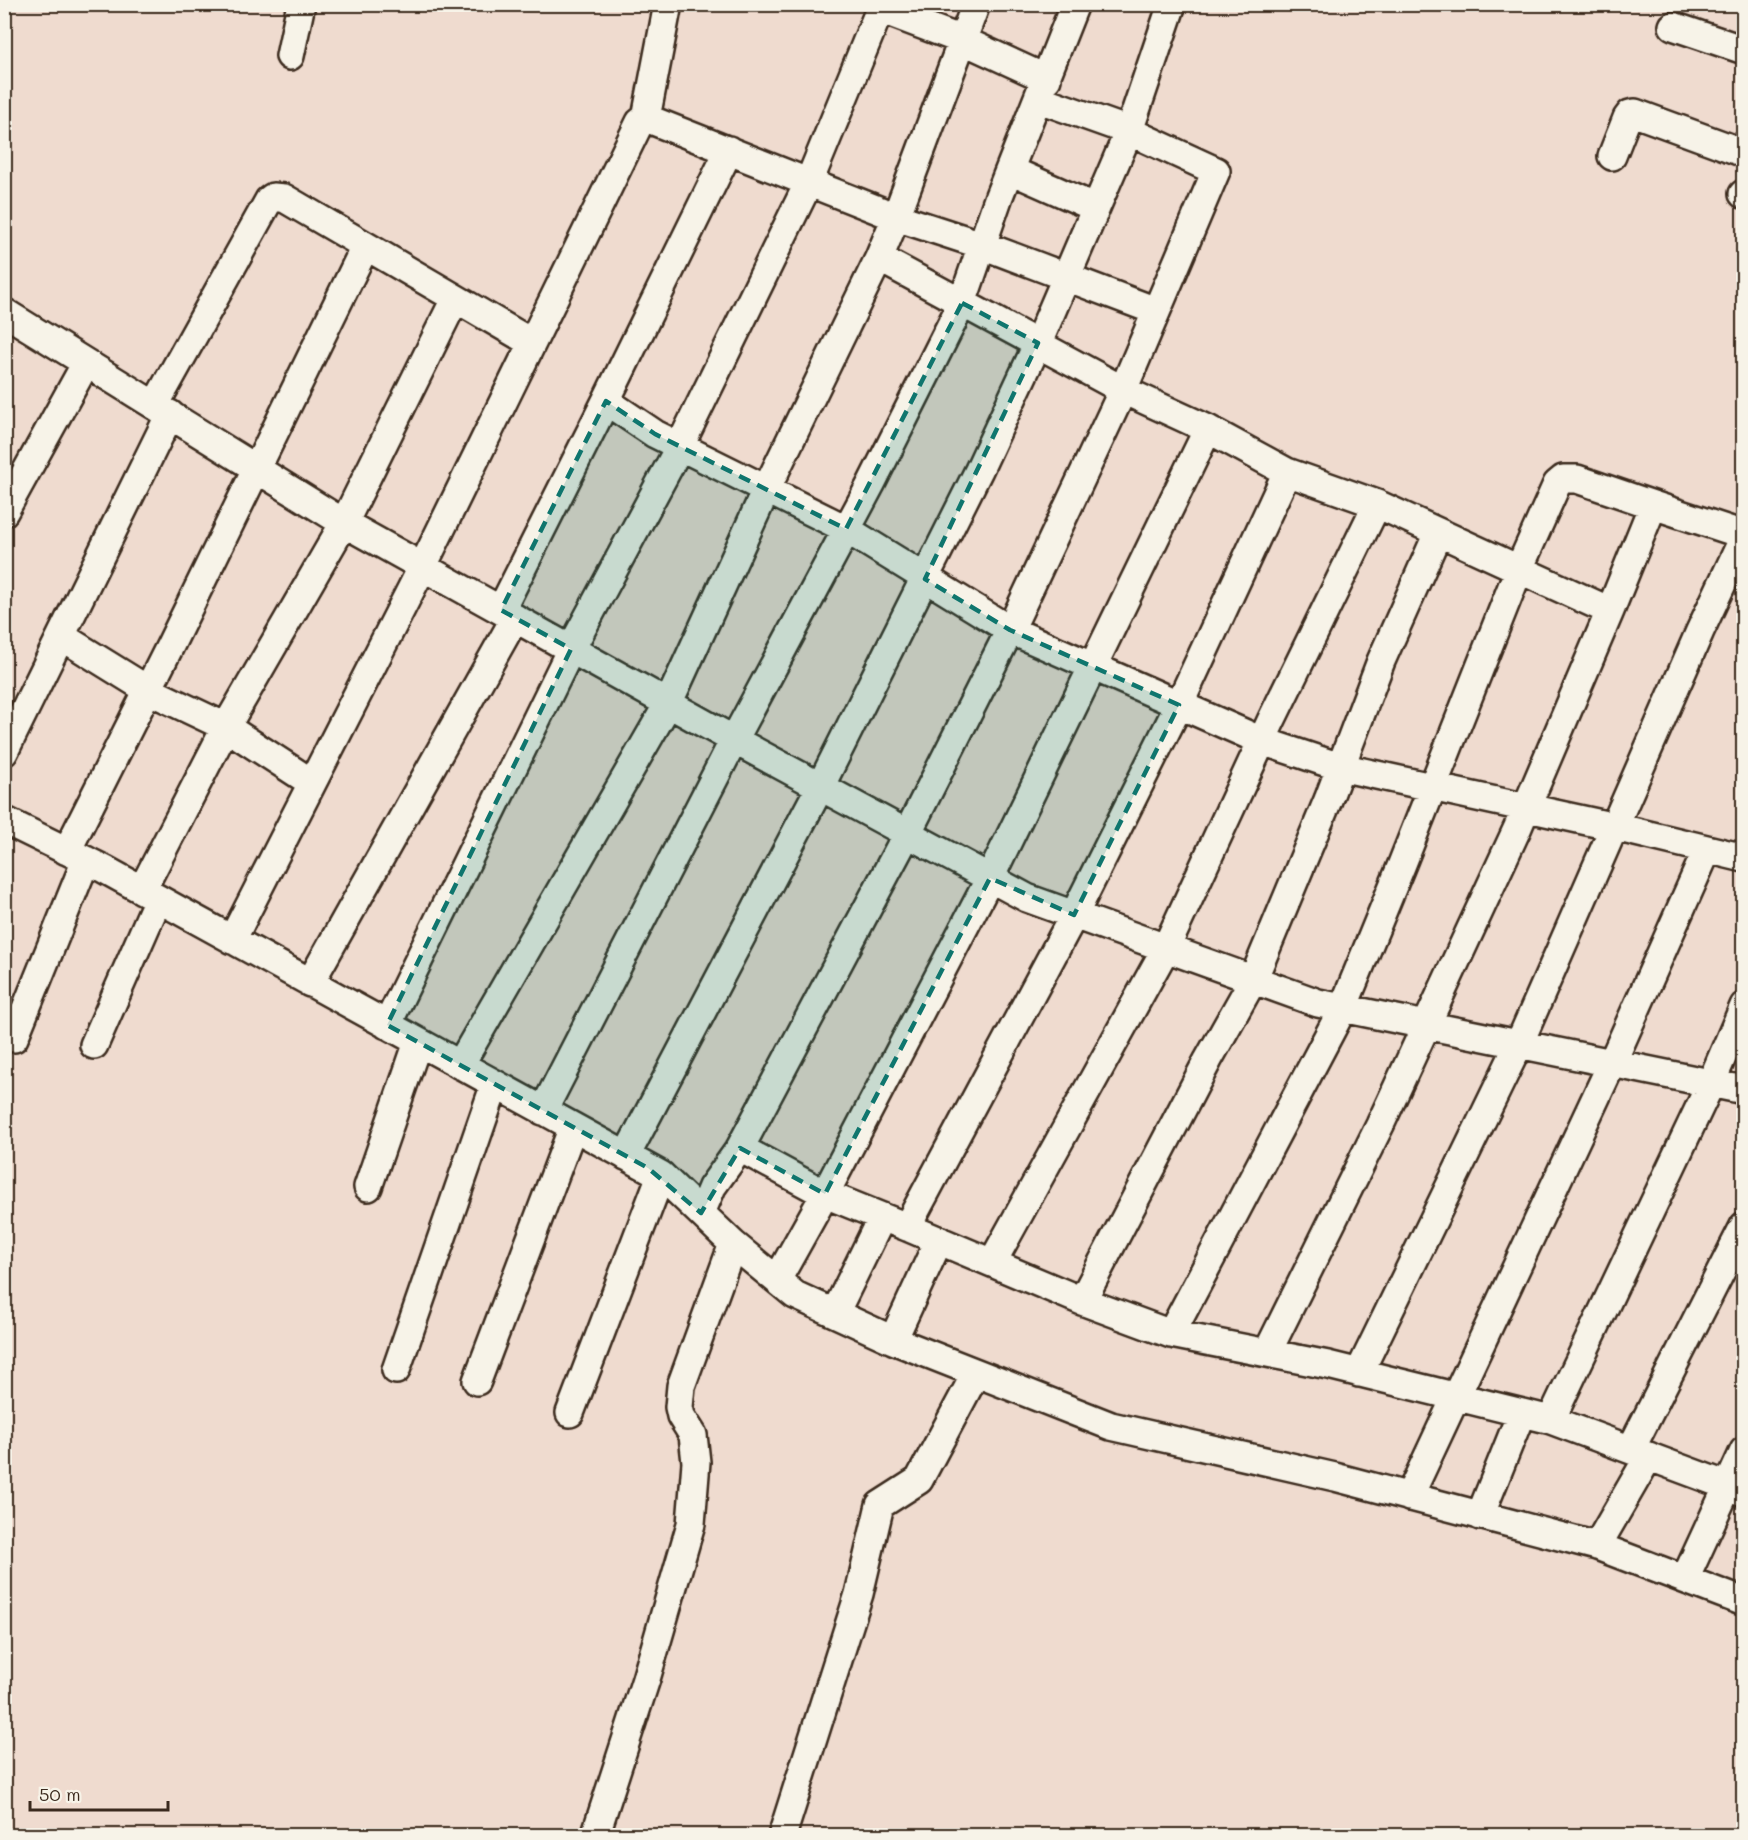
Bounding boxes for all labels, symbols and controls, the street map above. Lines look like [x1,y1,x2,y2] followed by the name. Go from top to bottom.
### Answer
[30,1774,168,1812] scale bar
[39,1782,81,1806] text: 50 m

